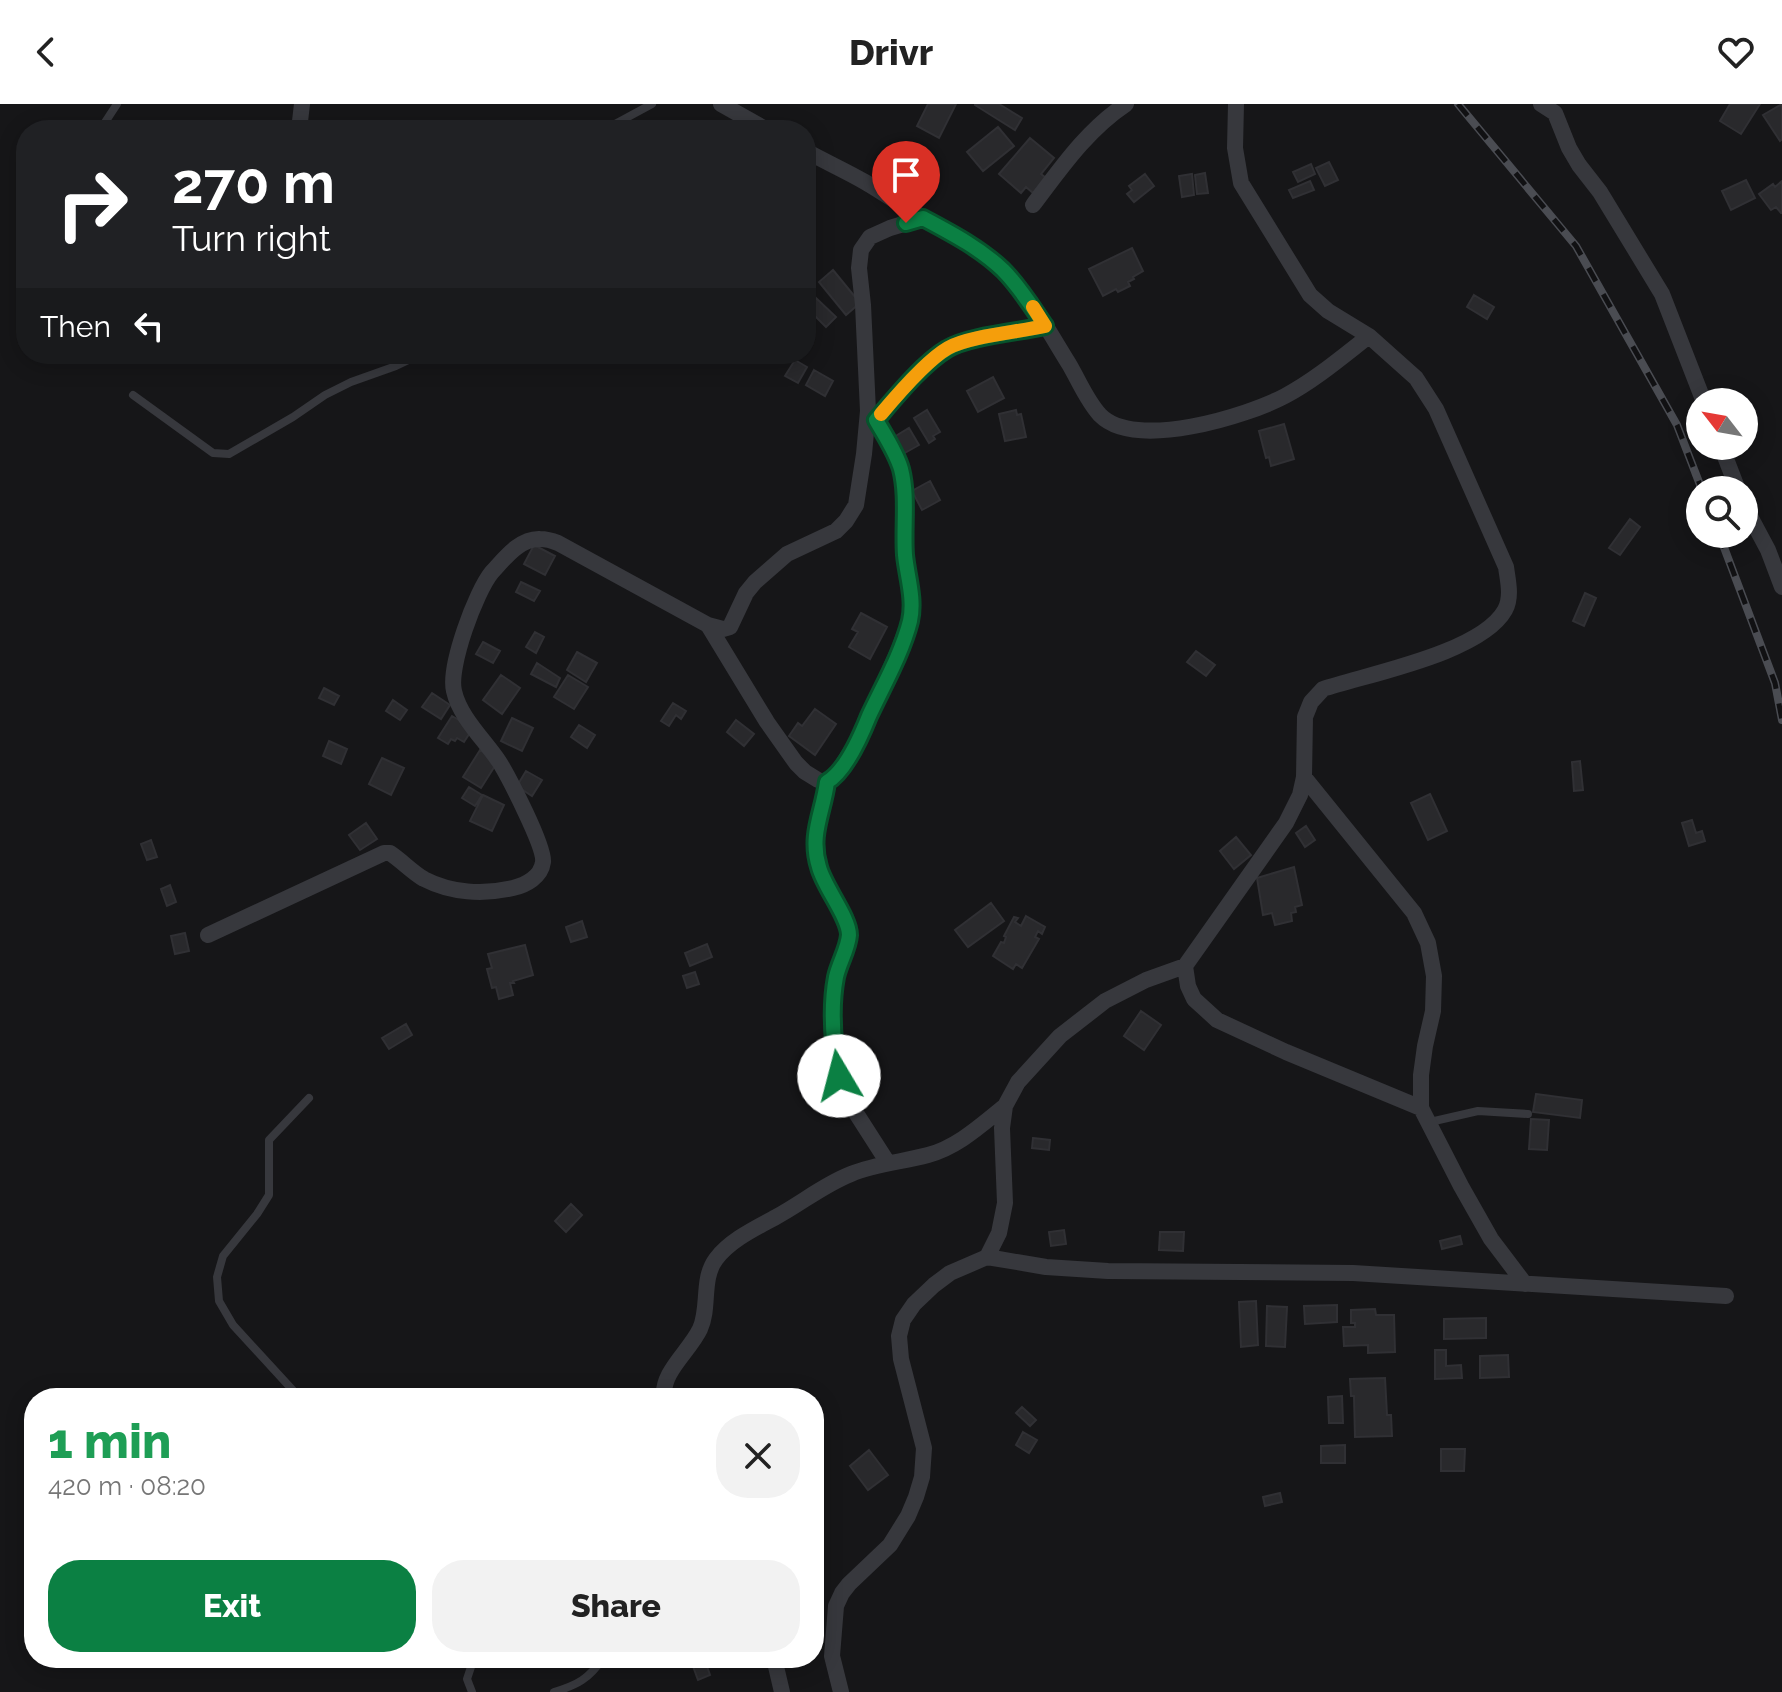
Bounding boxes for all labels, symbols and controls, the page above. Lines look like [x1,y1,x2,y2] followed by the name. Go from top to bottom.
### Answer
[24,30,68,74] icon: back
[1714,30,1758,74] icon: heart
[849,31,933,73] text: Drivr
[872,141,940,223] pin
[172,150,335,216] text: 270 m
[40,152,144,256] icon: right
[884,153,928,197] icon: arrive
[172,217,331,259] text: Turn right
[127,304,171,348] icon: left
[40,309,111,344] text: Then
[1686,388,1758,460] north arrow
[1686,388,1758,548] map controls
[1686,476,1758,548] button: search
[797,1034,881,1118] position arrow
[48,1413,171,1469] text: 1 min
[716,1414,800,1498] button: close
[48,1471,206,1501] text: 420 m · 08:20
[48,1560,416,1652] button: Exit
[432,1560,800,1652] button: Share

